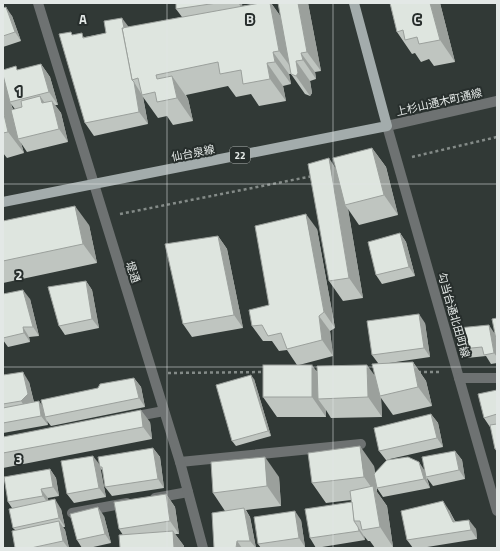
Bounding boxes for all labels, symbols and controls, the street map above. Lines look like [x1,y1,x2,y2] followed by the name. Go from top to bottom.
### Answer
[79,9,87,29] text: A
[246,9,254,29] text: B
[413,9,421,29] text: C
[15,81,23,101] text: 1
[394,84,484,120] street label: 上杉山通木町通線
[170,141,216,165] street label: 仙台泉線
[230,147,250,163] road number: 22
[122,259,144,285] street label: 堤通
[15,265,23,285] text: 2
[434,270,474,360] street label: 勾当台通北田町線
[15,449,23,469] text: 3

